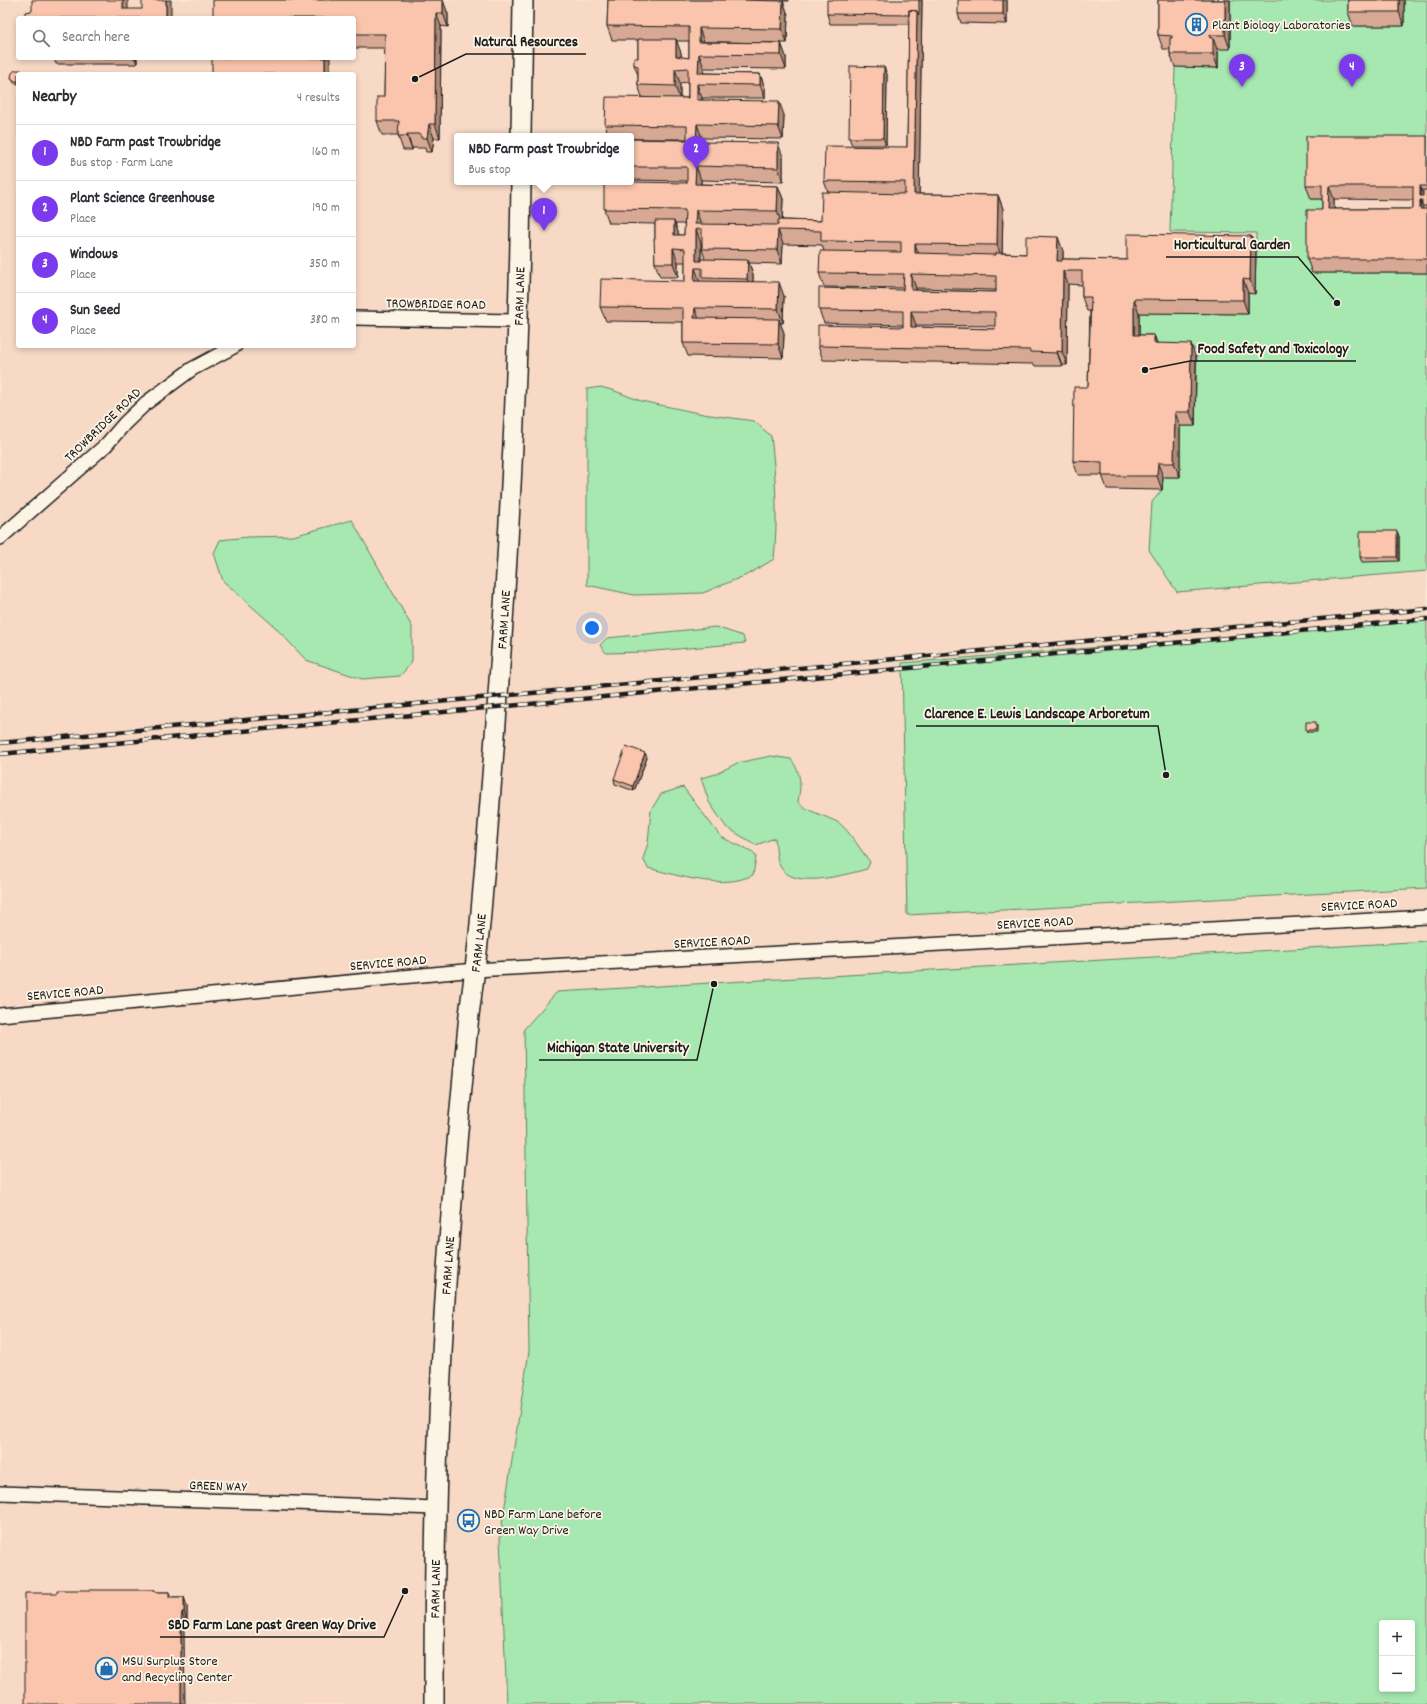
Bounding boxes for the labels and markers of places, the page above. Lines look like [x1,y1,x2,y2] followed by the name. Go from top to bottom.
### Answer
[1183,11,1209,37] building icon: Plant Biology Laboratories
[1212,16,1351,36] place label: Plant Biology Laboratories
[466,27,586,54] callout: Natural Resources
[1229,54,1255,87] pin: 3
[1339,54,1365,87] pin: 4
[683,136,709,169] pin: 2
[531,198,557,231] pin: 1
[1166,230,1298,257] callout: Horticultural Garden
[1190,334,1356,361] callout: Food Safety and Toxicology
[916,699,1158,726] callout: Clarence E. Lewis Landscape Arboretum
[539,1033,697,1060] callout: Michigan State University
[484,1505,602,1541] place label: NBD Farm Lane before Green Way Drive
[455,1508,481,1534] bus stop icon: NBD Farm Lane before Green Way Drive
[160,1610,384,1637] callout: SBD Farm Lane past Green Way Drive
[122,1652,233,1688] place label: MSU Surplus Store and Recycling Center
[93,1655,119,1681] shop icon: MSU Surplus Store and Recycling Center

